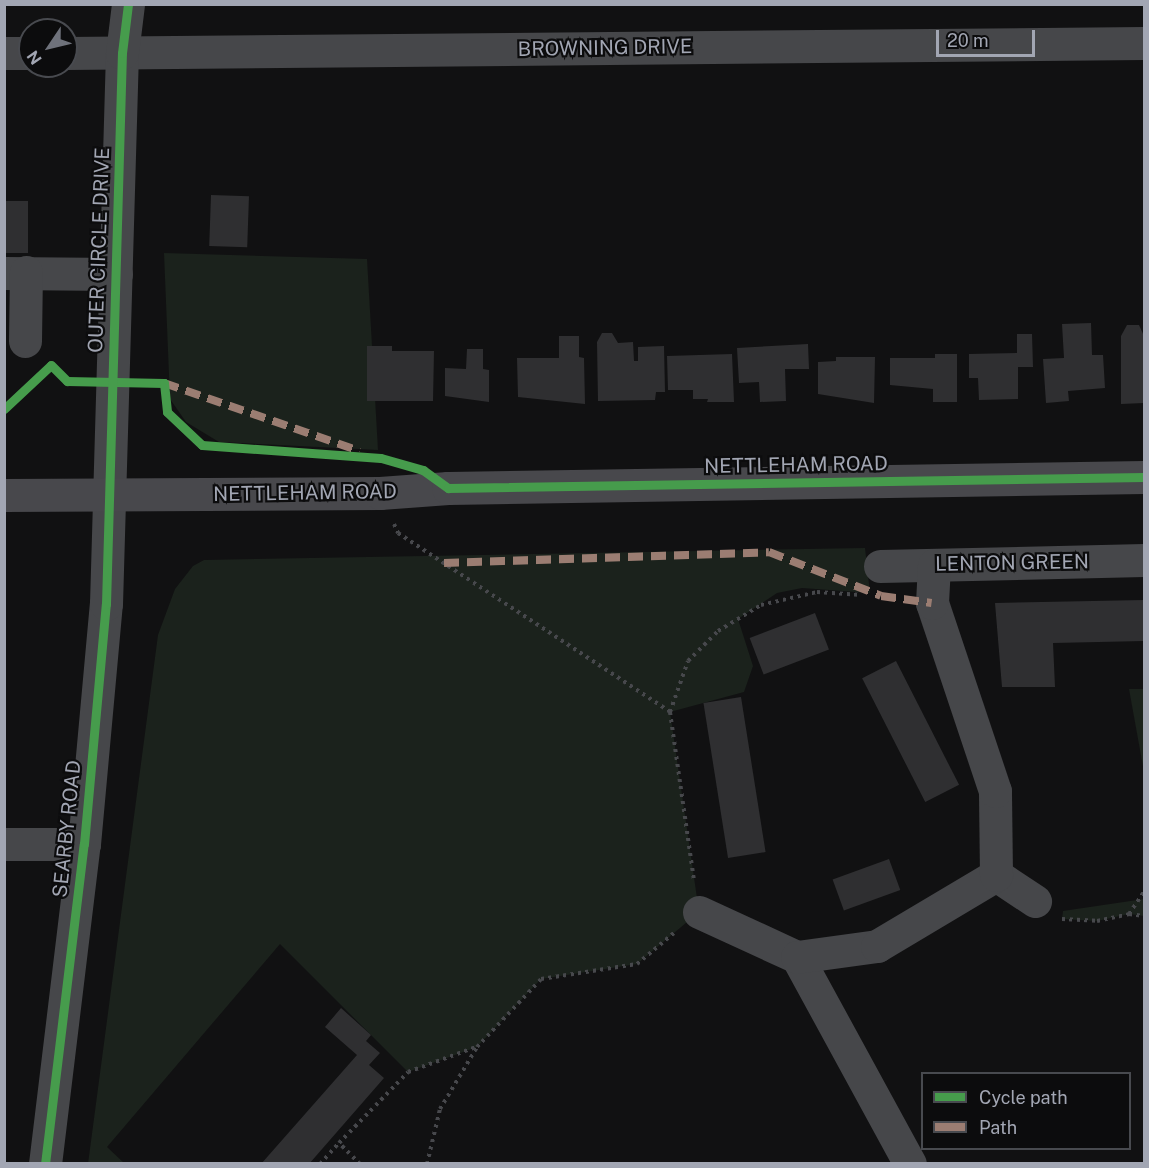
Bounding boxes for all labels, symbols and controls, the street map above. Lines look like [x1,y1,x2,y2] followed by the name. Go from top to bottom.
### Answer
[18,18,78,78] north arrow
[939,18,1038,56] scale bar
[947,30,989,51] text: 20 m
[518,34,692,62] street label: BROWNING DRIVE
[23,47,46,68] text: N
[83,147,115,353] street label: OUTER CIRCLE DRIVE
[704,451,888,479] street label: NETTLEHAM ROAD
[213,479,397,507] street label: NETTLEHAM ROAD
[935,550,1089,576] street label: LENTON GREEN
[48,759,86,899] street label: SEARBY ROAD
[921,1072,1131,1150] legend
[979,1087,1068,1108] text: Cycle path
[979,1117,1017,1138] text: Path

